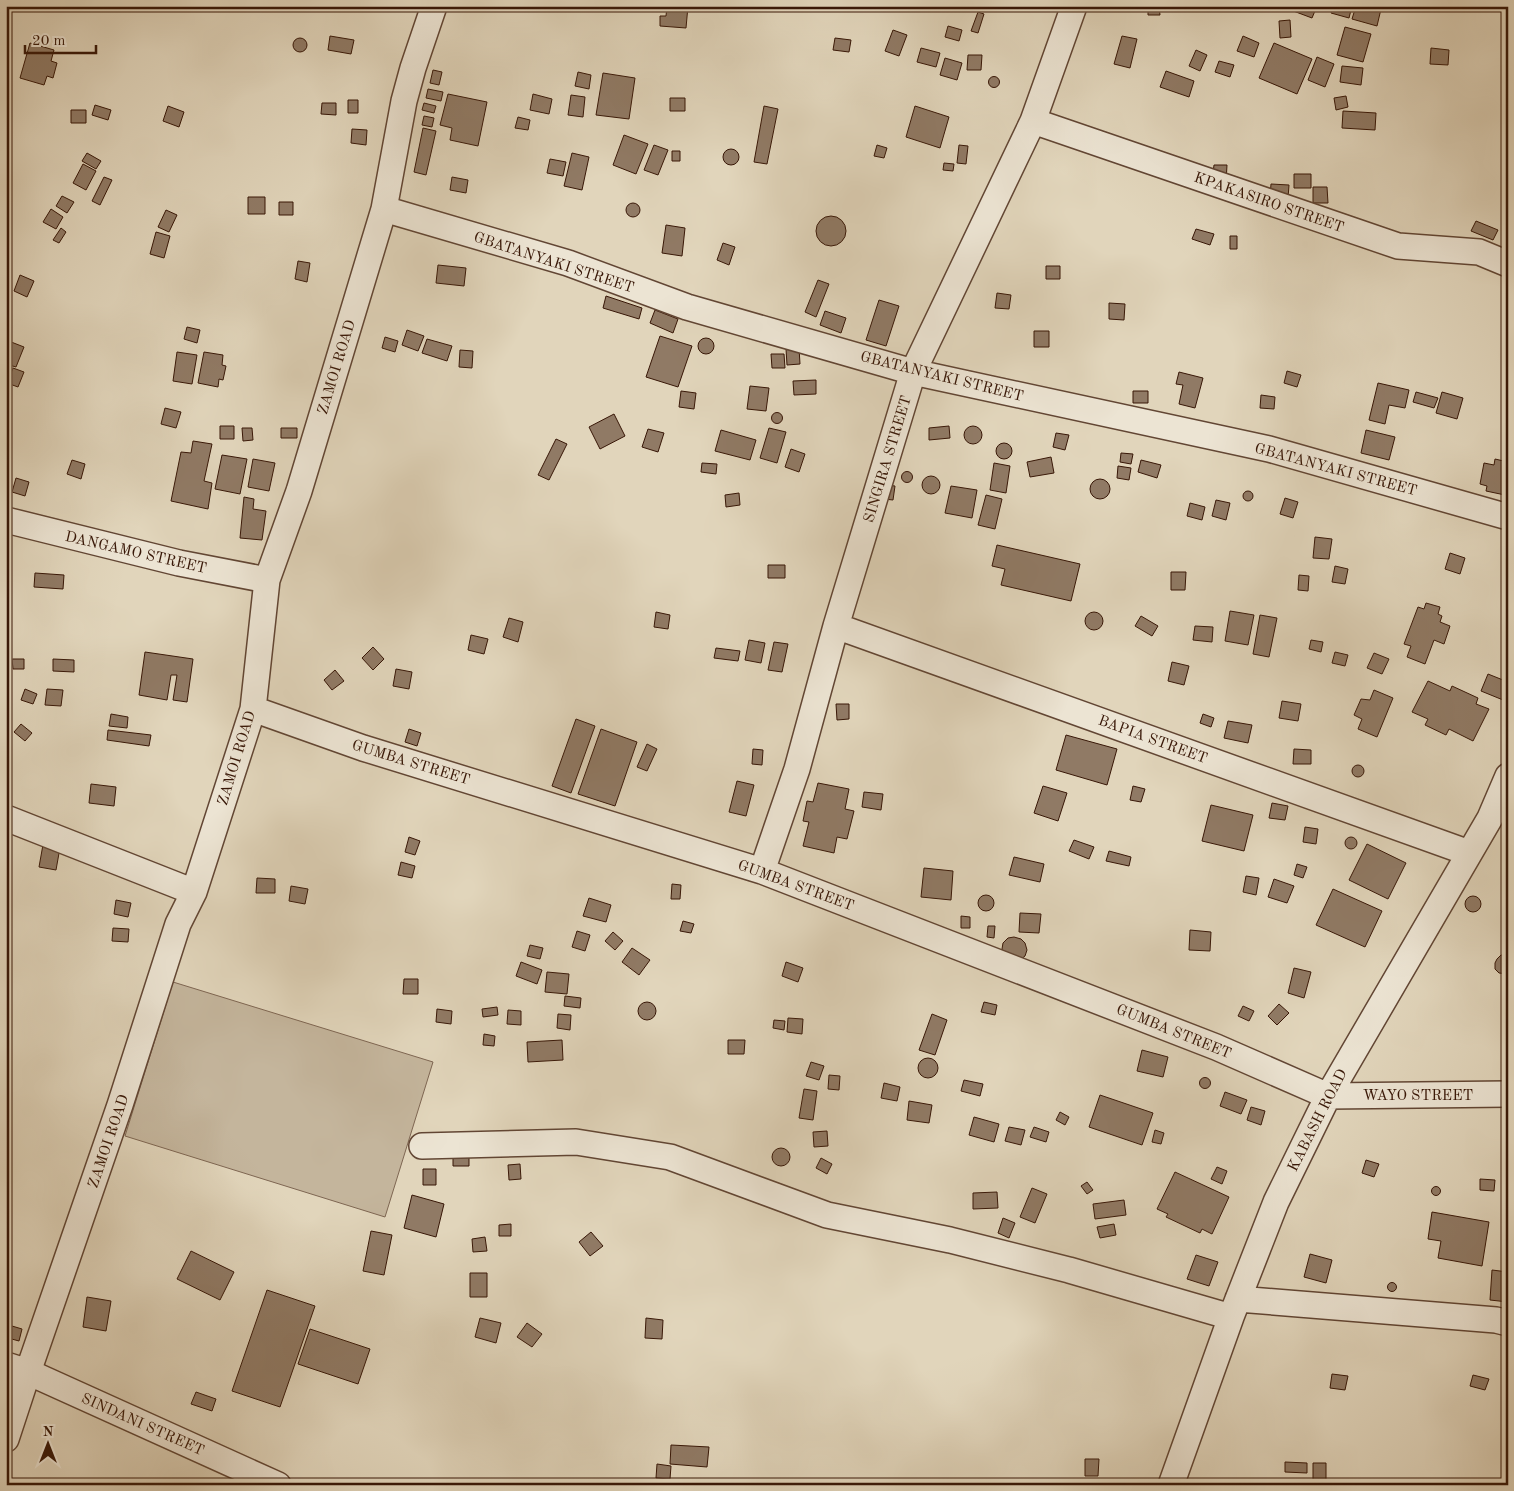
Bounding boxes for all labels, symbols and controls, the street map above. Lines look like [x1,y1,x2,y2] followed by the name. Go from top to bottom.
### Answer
[25,22,96,54] scale bar
[32,34,66,49] text: 20 m
[1192,171,1345,236] street label: KPAKASIRO STREET
[472,230,636,296] street label: GBATANYAKI STREET
[316,318,359,416] street label: ZAMOI ROAD
[859,350,1025,405] street label: GBATANYAKI STREET
[862,394,915,525] street label: SINGIRA STREET
[1253,442,1418,499] street label: GBATANYAKI STREET
[63,530,208,577] street label: DANGAMO STREET
[216,709,259,807] street label: ZAMOI ROAD
[1096,714,1209,767] street label: BAPIA STREET
[350,738,471,789] street label: GUMBA STREET
[735,858,856,914] street label: GUMBA STREET
[1114,1002,1233,1062] street label: GUMBA STREET
[1286,1067,1351,1174] street label: KABASH ROAD
[1363,1089,1473,1104] street label: WAYO STREET
[86,1093,132,1190] street label: ZAMOI ROAD
[79,1392,206,1459] street label: SINDANI STREET
[22,1418,72,1468] north arrow
[43,1425,54,1439] text: N

